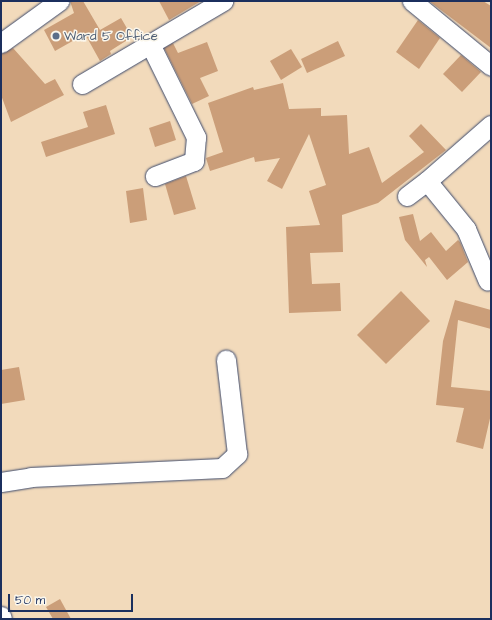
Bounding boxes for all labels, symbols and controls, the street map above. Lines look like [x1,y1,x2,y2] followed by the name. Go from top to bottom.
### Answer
[64,28,158,44] place label: Ward 5 Office
[51,31,61,41] marker: Ward 5 Office
[10,586,135,612] scale bar
[15,592,45,609] text: 50 m

